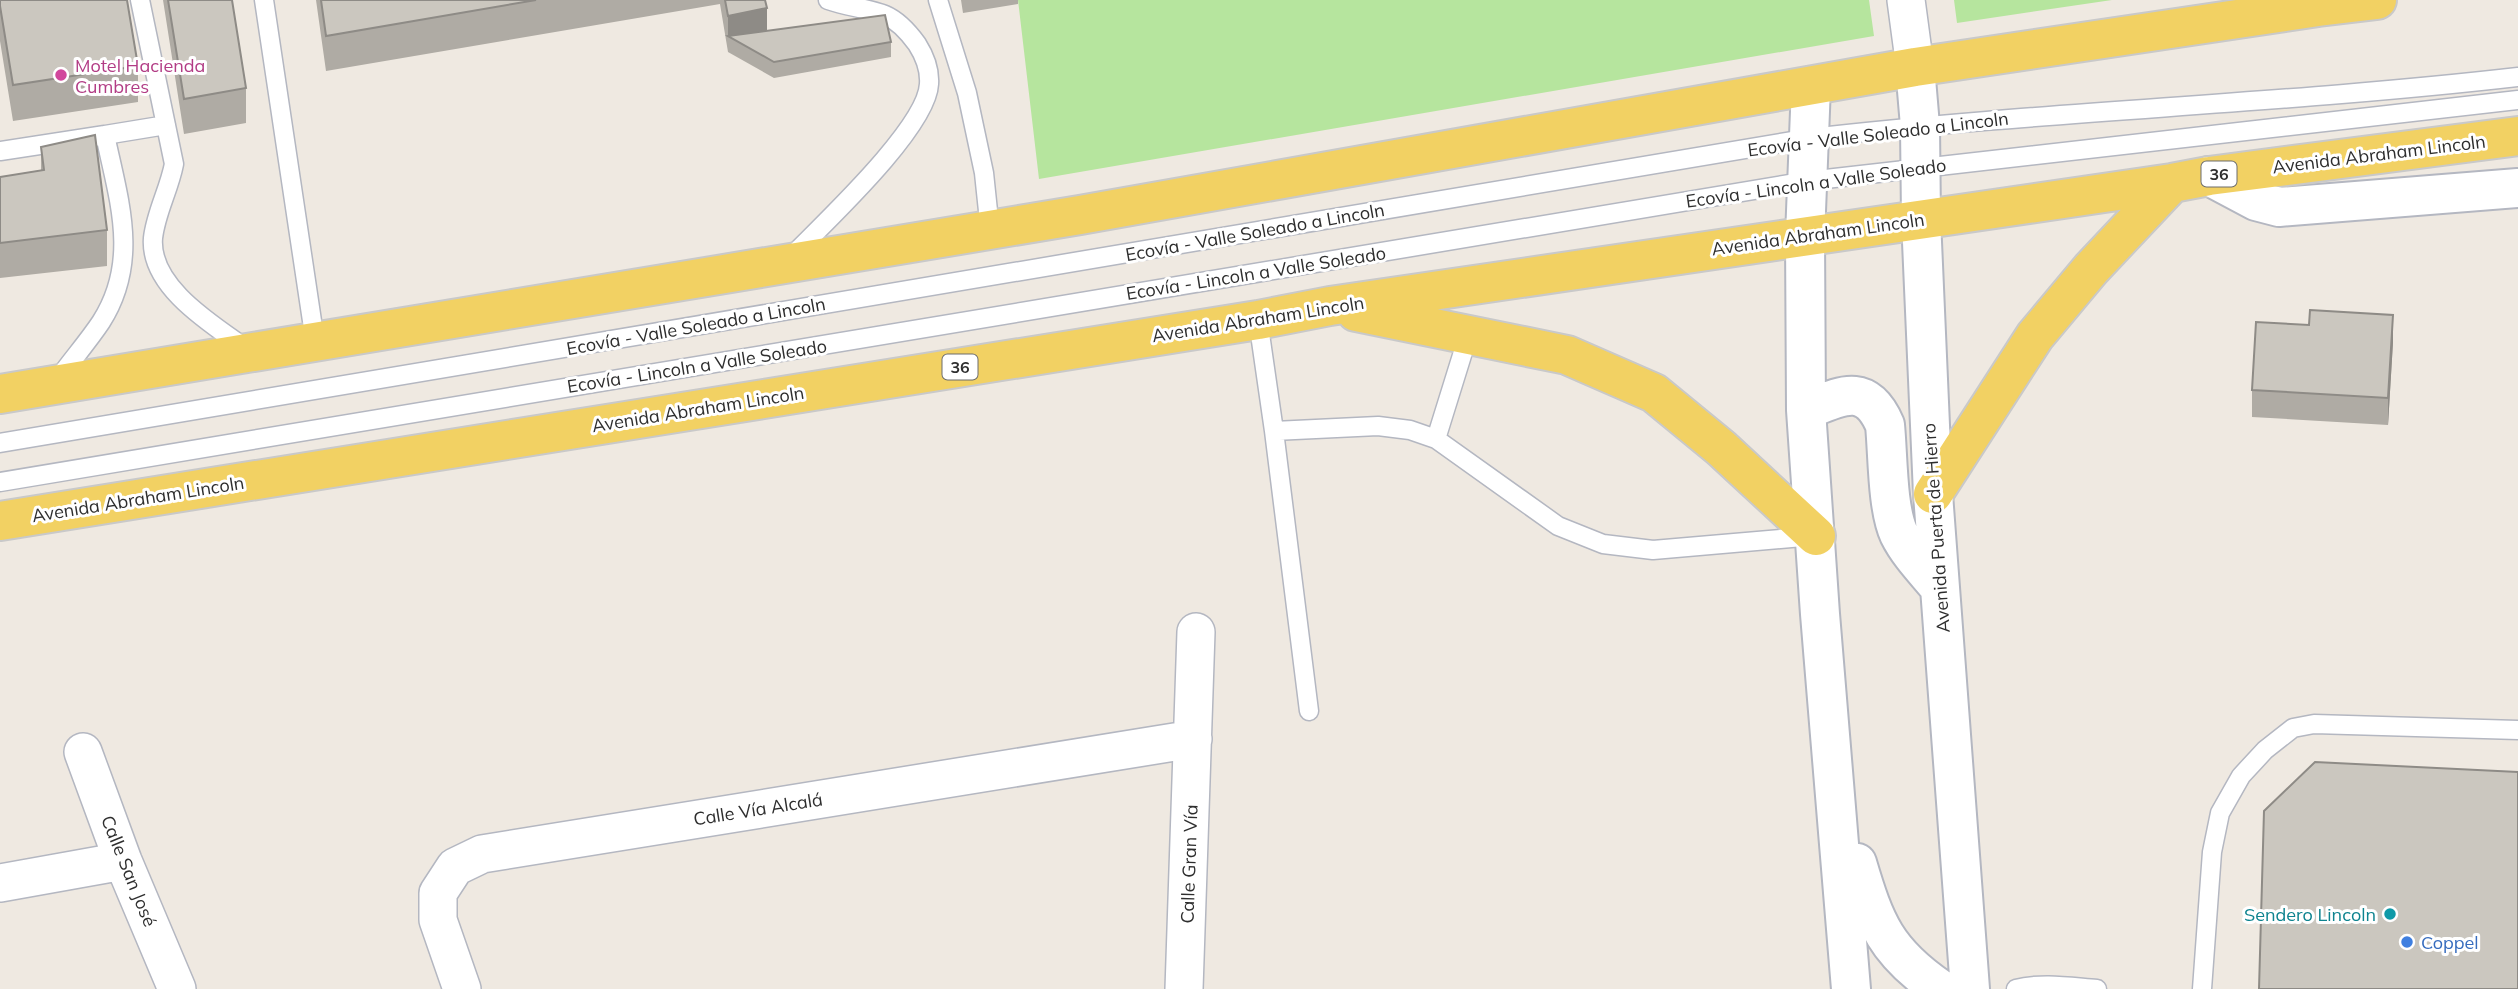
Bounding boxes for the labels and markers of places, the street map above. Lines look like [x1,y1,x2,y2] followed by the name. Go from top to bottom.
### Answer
[75,54,205,98] place label: Motel Hacienda Cumbres
[53,67,69,83] marker: Motel Hacienda Cumbres
[2244,903,2376,926] place label: Sendero Lincoln
[2382,906,2398,922] marker: Sendero Lincoln
[2421,931,2479,954] place label: Coppel
[2399,934,2415,950] marker: Coppel

